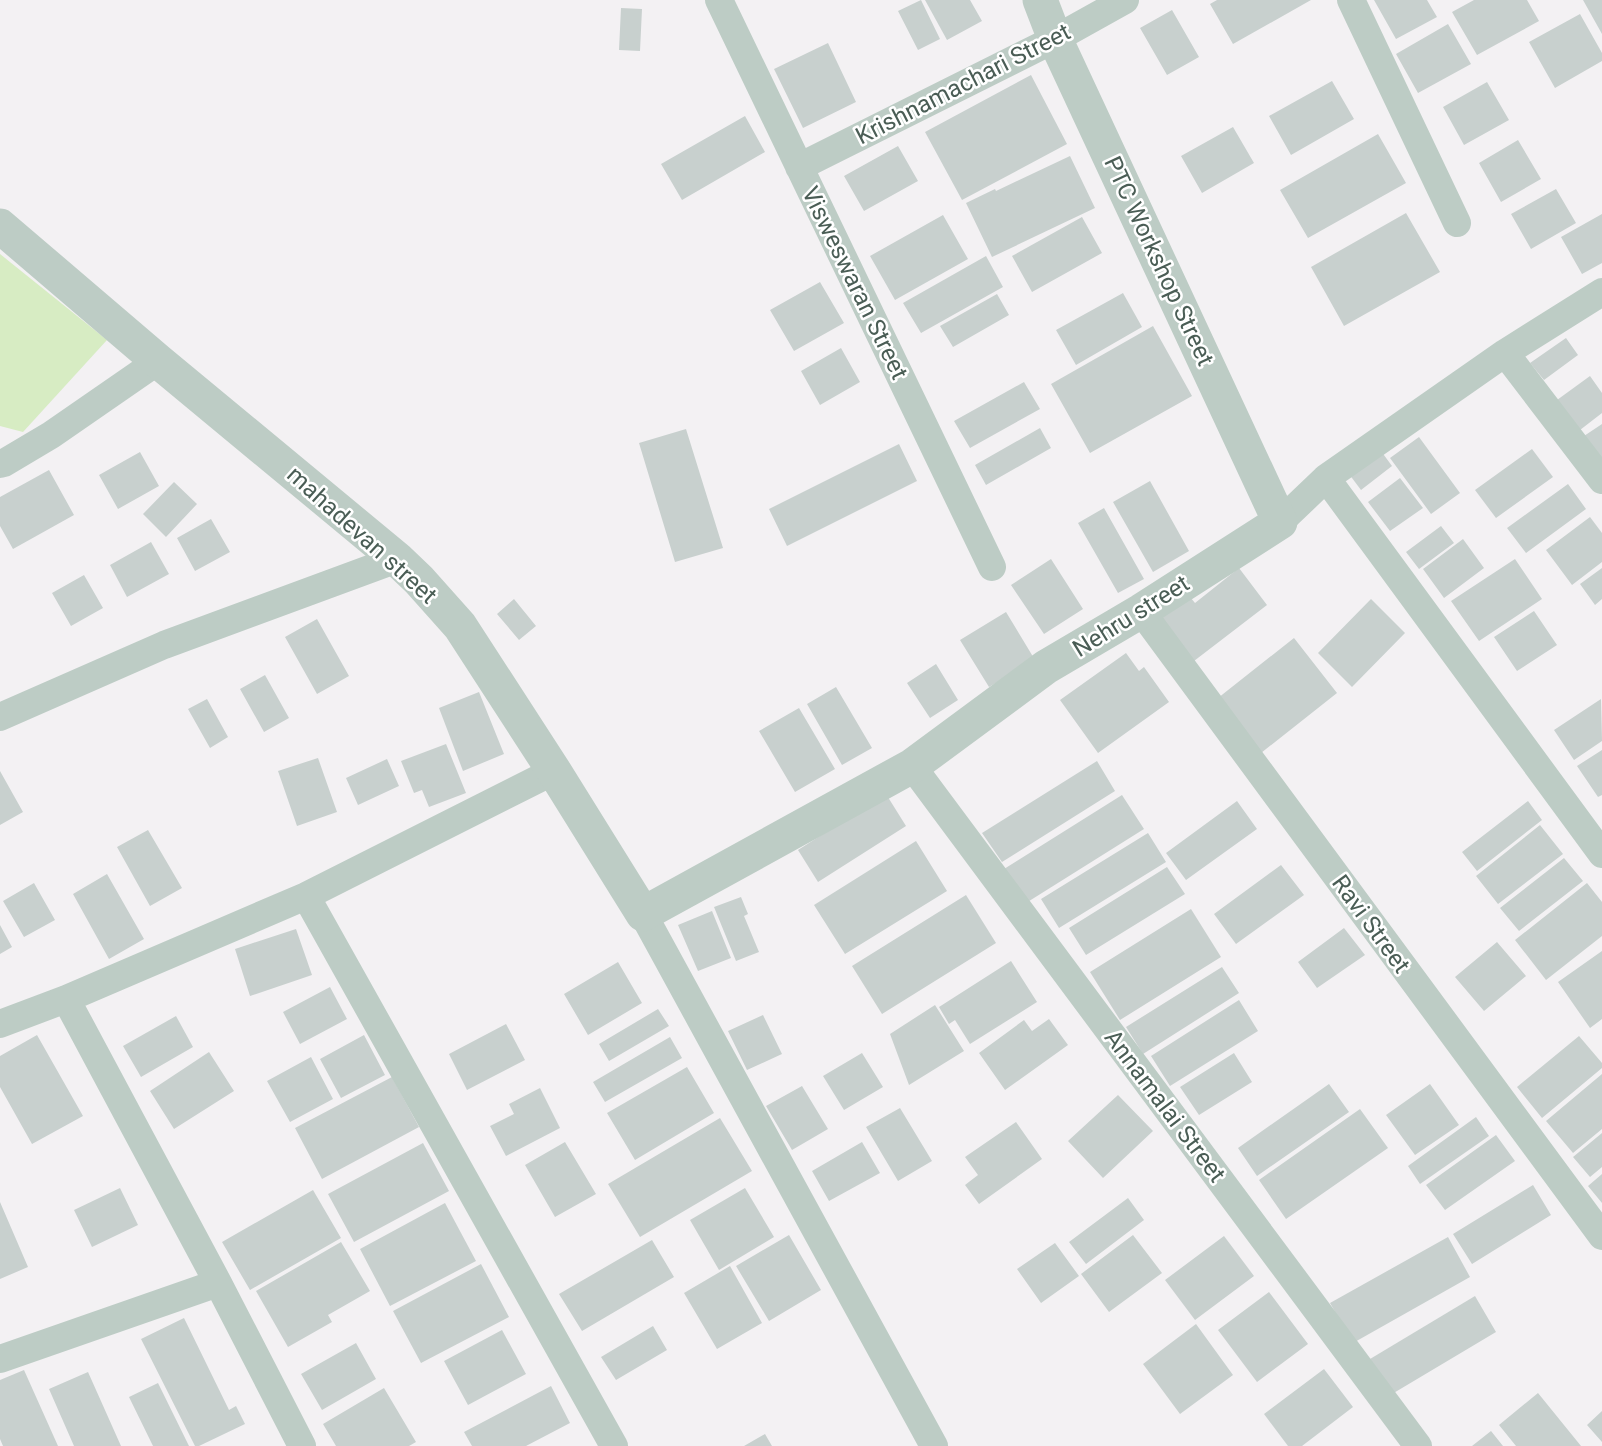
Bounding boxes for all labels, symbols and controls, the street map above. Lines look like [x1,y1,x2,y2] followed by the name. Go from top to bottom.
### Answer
[851,18,1075,150] street label: Krishnamachari Street
[1098,152,1220,370] street label: PTC Workshop Street
[796,182,914,384] street label: Visweswaran Street
[281,460,443,610] street label: mahadevan street
[1068,569,1194,663] street label: Nehru street
[1326,869,1416,979] street label: Ravi Street
[1099,1024,1231,1188] street label: Annamalai Street

